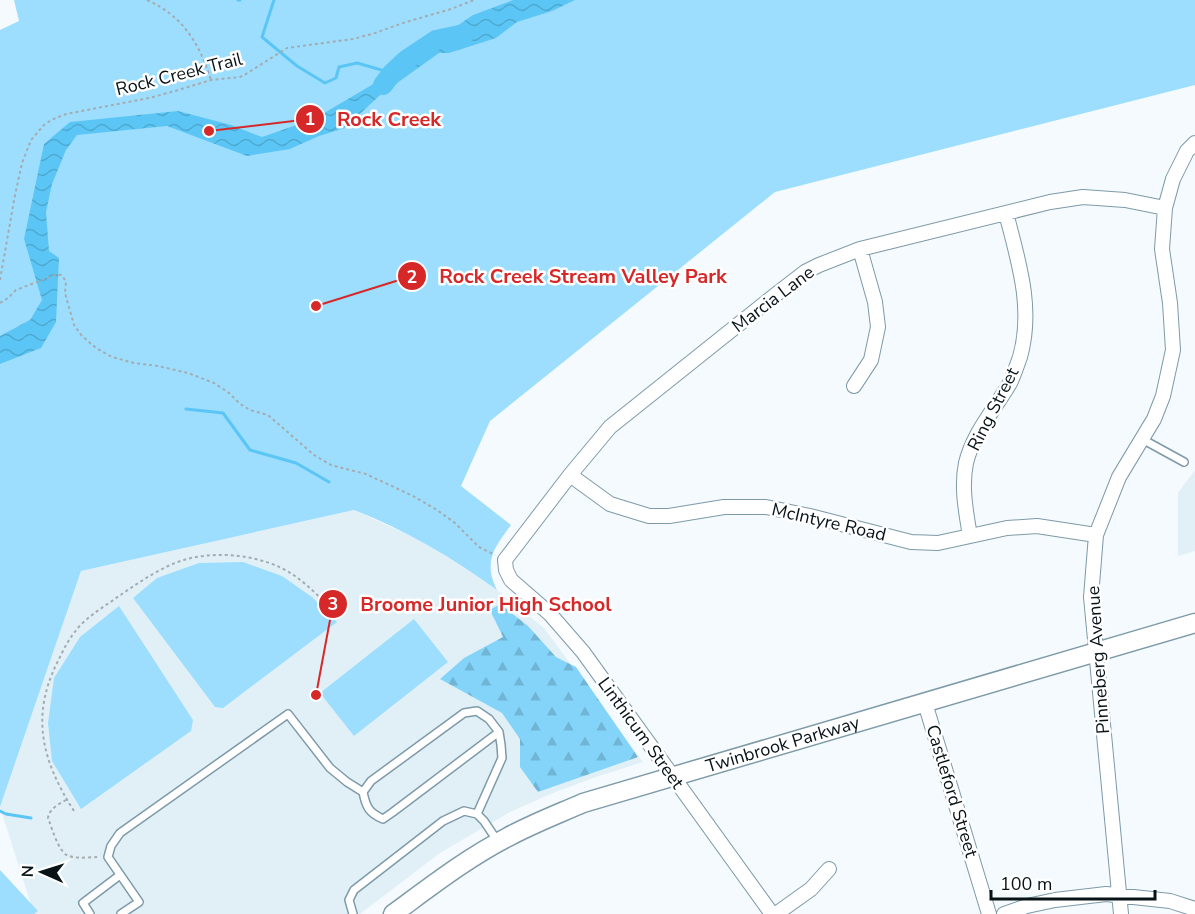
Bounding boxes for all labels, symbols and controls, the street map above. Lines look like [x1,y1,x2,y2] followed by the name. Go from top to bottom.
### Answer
[113,46,246,101] street label: Rock Creek Trail
[295,100,453,138] callout: Rock Creek
[337,106,442,133] text: Rock Creek
[305,107,315,131] text: 1
[397,257,739,295] callout: Rock Creek Stream Valley Park
[727,260,819,338] street label: Marcia Lane
[439,263,728,290] text: Rock Creek Stream Valley Park
[407,265,417,289] text: 2
[962,363,1025,455] street label: Ring Street
[769,497,889,547] street label: McIntyre Road
[318,585,624,623] callout: Broome Junior High School
[1081,585,1115,735] street label: Pinneberg Avenue
[360,591,612,618] text: Broome Junior High School
[328,592,338,616] text: 3
[592,672,690,794] street label: Linthicum Street
[703,710,863,778] street label: Twinbrook Parkway
[920,722,984,861] street label: Castleford Street
[12,842,72,902] north arrow
[991,863,1154,901] scale bar
[17,865,39,878] text: N
[1000,872,1052,896] text: 100 m

